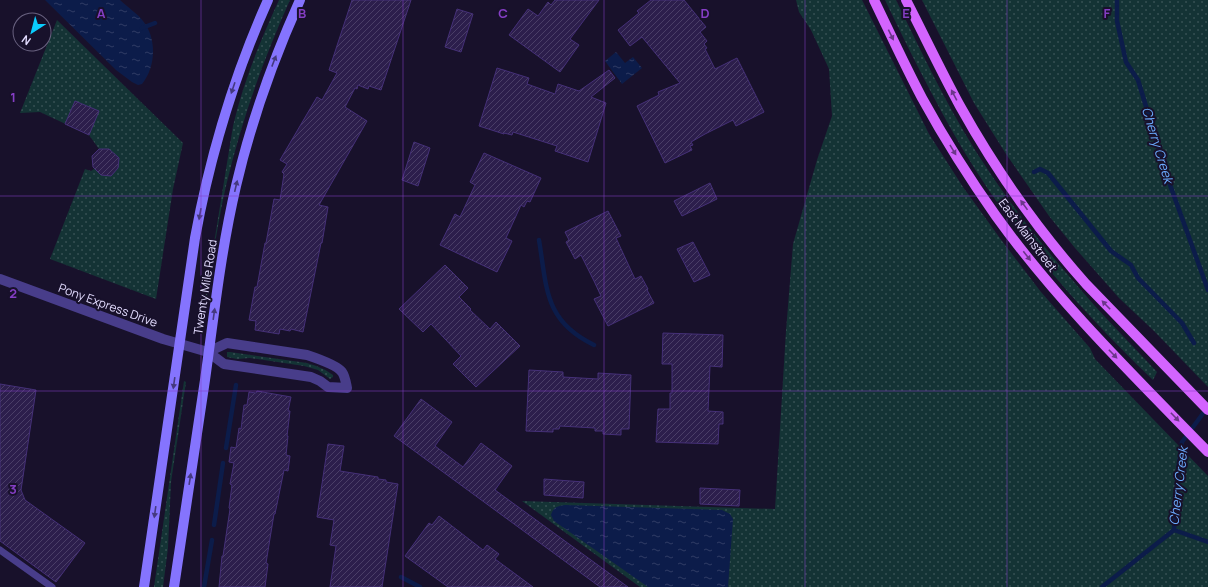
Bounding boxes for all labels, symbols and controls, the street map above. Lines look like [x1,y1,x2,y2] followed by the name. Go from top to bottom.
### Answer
[97,4,106,22] text: A
[298,4,306,22] text: B
[498,4,508,22] text: C
[700,4,710,22] text: D
[902,4,910,22] text: E
[1104,4,1111,22] text: F
[12,12,52,52] north arrow
[888,29,894,41] one-way arrow
[18,32,33,49] text: N
[272,55,278,67] one-way arrow
[229,83,235,95] one-way arrow
[10,88,16,106] text: 1
[951,90,957,101] one-way arrow
[1138,105,1179,188] water label: Cherry Creek
[949,144,956,156] one-way arrow
[234,179,240,192] one-way arrow
[995,195,1061,275] street label: East Mainstreet
[1020,200,1028,211] one-way arrow
[196,208,202,220] one-way arrow
[189,238,221,336] street label: Twenty Mile Road
[1022,251,1031,262] one-way arrow
[56,279,160,331] street label: Pony Express Drive
[9,284,17,302] text: 2
[1102,300,1111,310] one-way arrow
[211,307,217,320] one-way arrow
[1108,349,1117,359] one-way arrow
[171,377,177,389] one-way arrow
[1170,412,1180,422] one-way arrow
[1164,443,1192,526] water label: Cherry Creek
[187,473,193,485] one-way arrow
[9,480,17,498] text: 3
[152,505,158,518] one-way arrow

